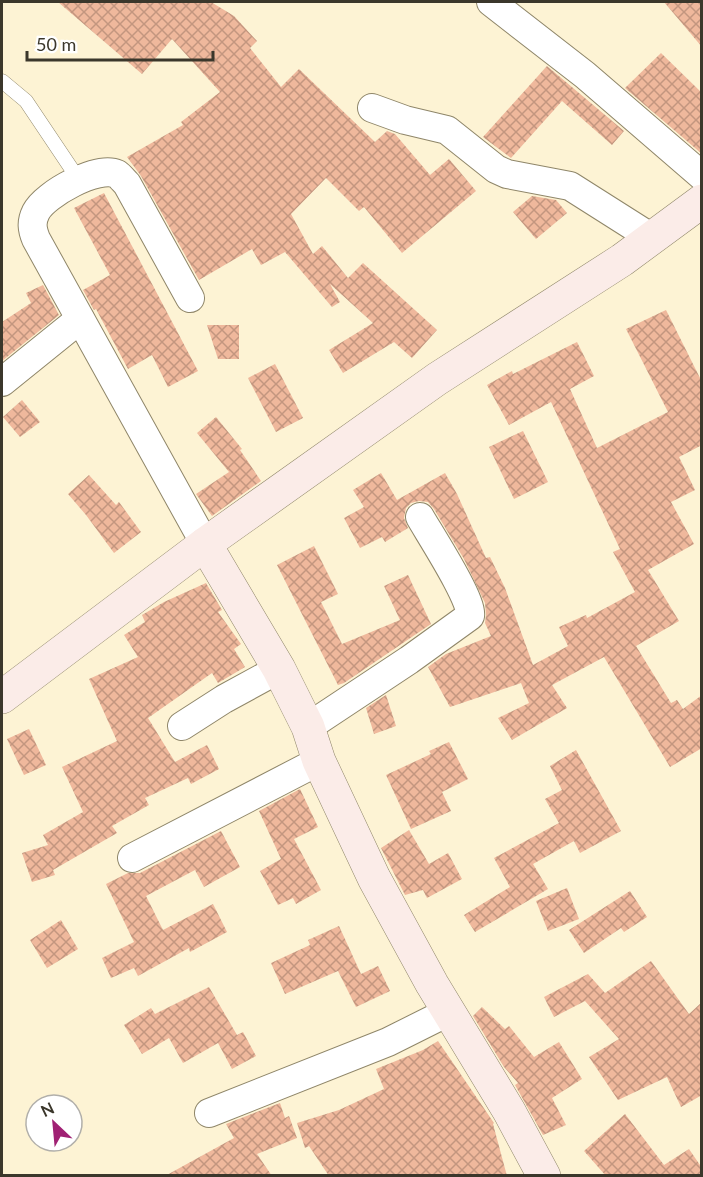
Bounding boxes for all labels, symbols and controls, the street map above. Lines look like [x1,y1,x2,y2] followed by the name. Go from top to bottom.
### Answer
[27,24,213,62] scale bar
[36,33,76,55] text: 50 m
[24,1093,84,1153] north arrow
[38,1098,57,1120] text: N

